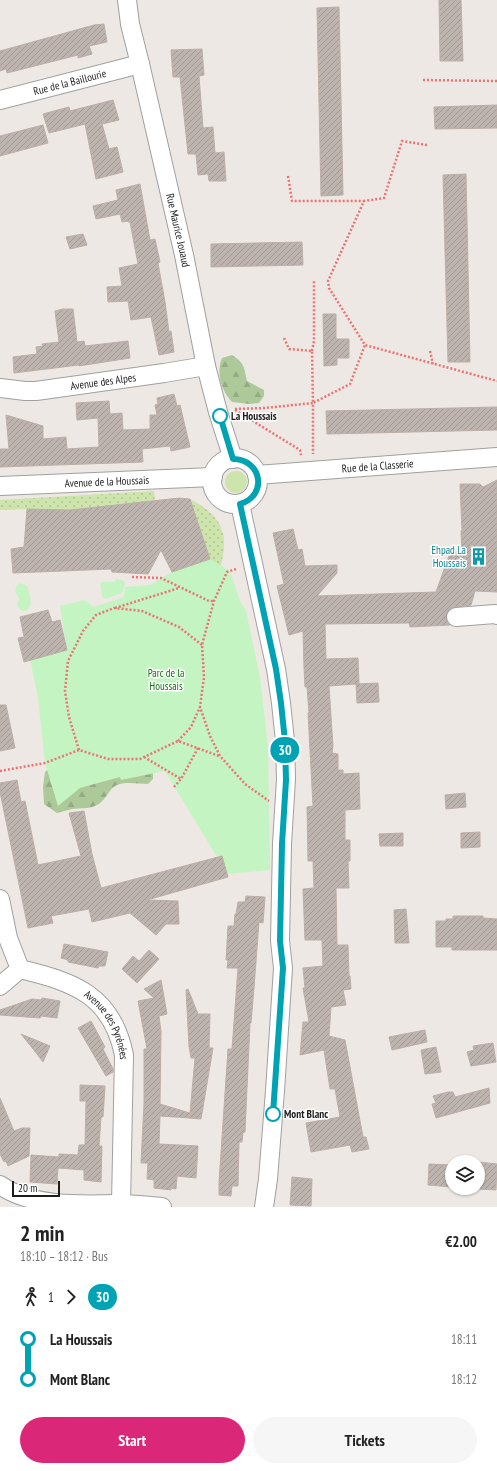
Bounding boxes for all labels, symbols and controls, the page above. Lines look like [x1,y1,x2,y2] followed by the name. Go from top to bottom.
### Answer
[32,66,108,98] street label: Rue de la Baillourie
[163,192,193,269] street label: Rue Maurice Jouaud
[69,370,137,393] street label: Avenue des Alpes
[212,408,228,424] marker: La Houssais
[231,409,277,423] place label: La Houssais
[341,456,414,476] street label: Rue de la Classerie
[64,473,150,490] street label: Avenue de la Houssais
[431,543,466,570] place label: Ehpad La Houssais
[469,546,489,566] building icon: Ehpad La Houssais
[148,666,184,693] park label: Parc de la Houssais
[267,737,303,763] line badge: 30
[278,741,292,759] text: 30
[82,987,131,1060] street label: Avenue des Pyrénées
[265,1106,281,1122] marker: Mont Blanc
[284,1107,328,1121] place label: Mont Blanc
[445,1155,485,1195] map controls
[445,1155,485,1195] button: layers
[12,1179,60,1198] scale bar
[18,1181,37,1195] text: 20 m
[20,1219,64,1247] text: 2 min
[445,1232,477,1251] text: €2.00
[20,1248,108,1265] text: 18:10 – 18:12 · Bus
[20,1286,42,1308] icon: walk
[60,1286,82,1308] icon: forward
[96,1288,109,1306] text: 30
[48,1289,54,1306] text: 1
[50,1330,112,1349] text: La Houssais
[451,1331,477,1348] text: 18:11
[50,1370,110,1389] text: Mont Blanc
[451,1371,477,1388] text: 18:12
[20,1417,245,1463] button: Start
[253,1417,477,1463] button: Tickets

